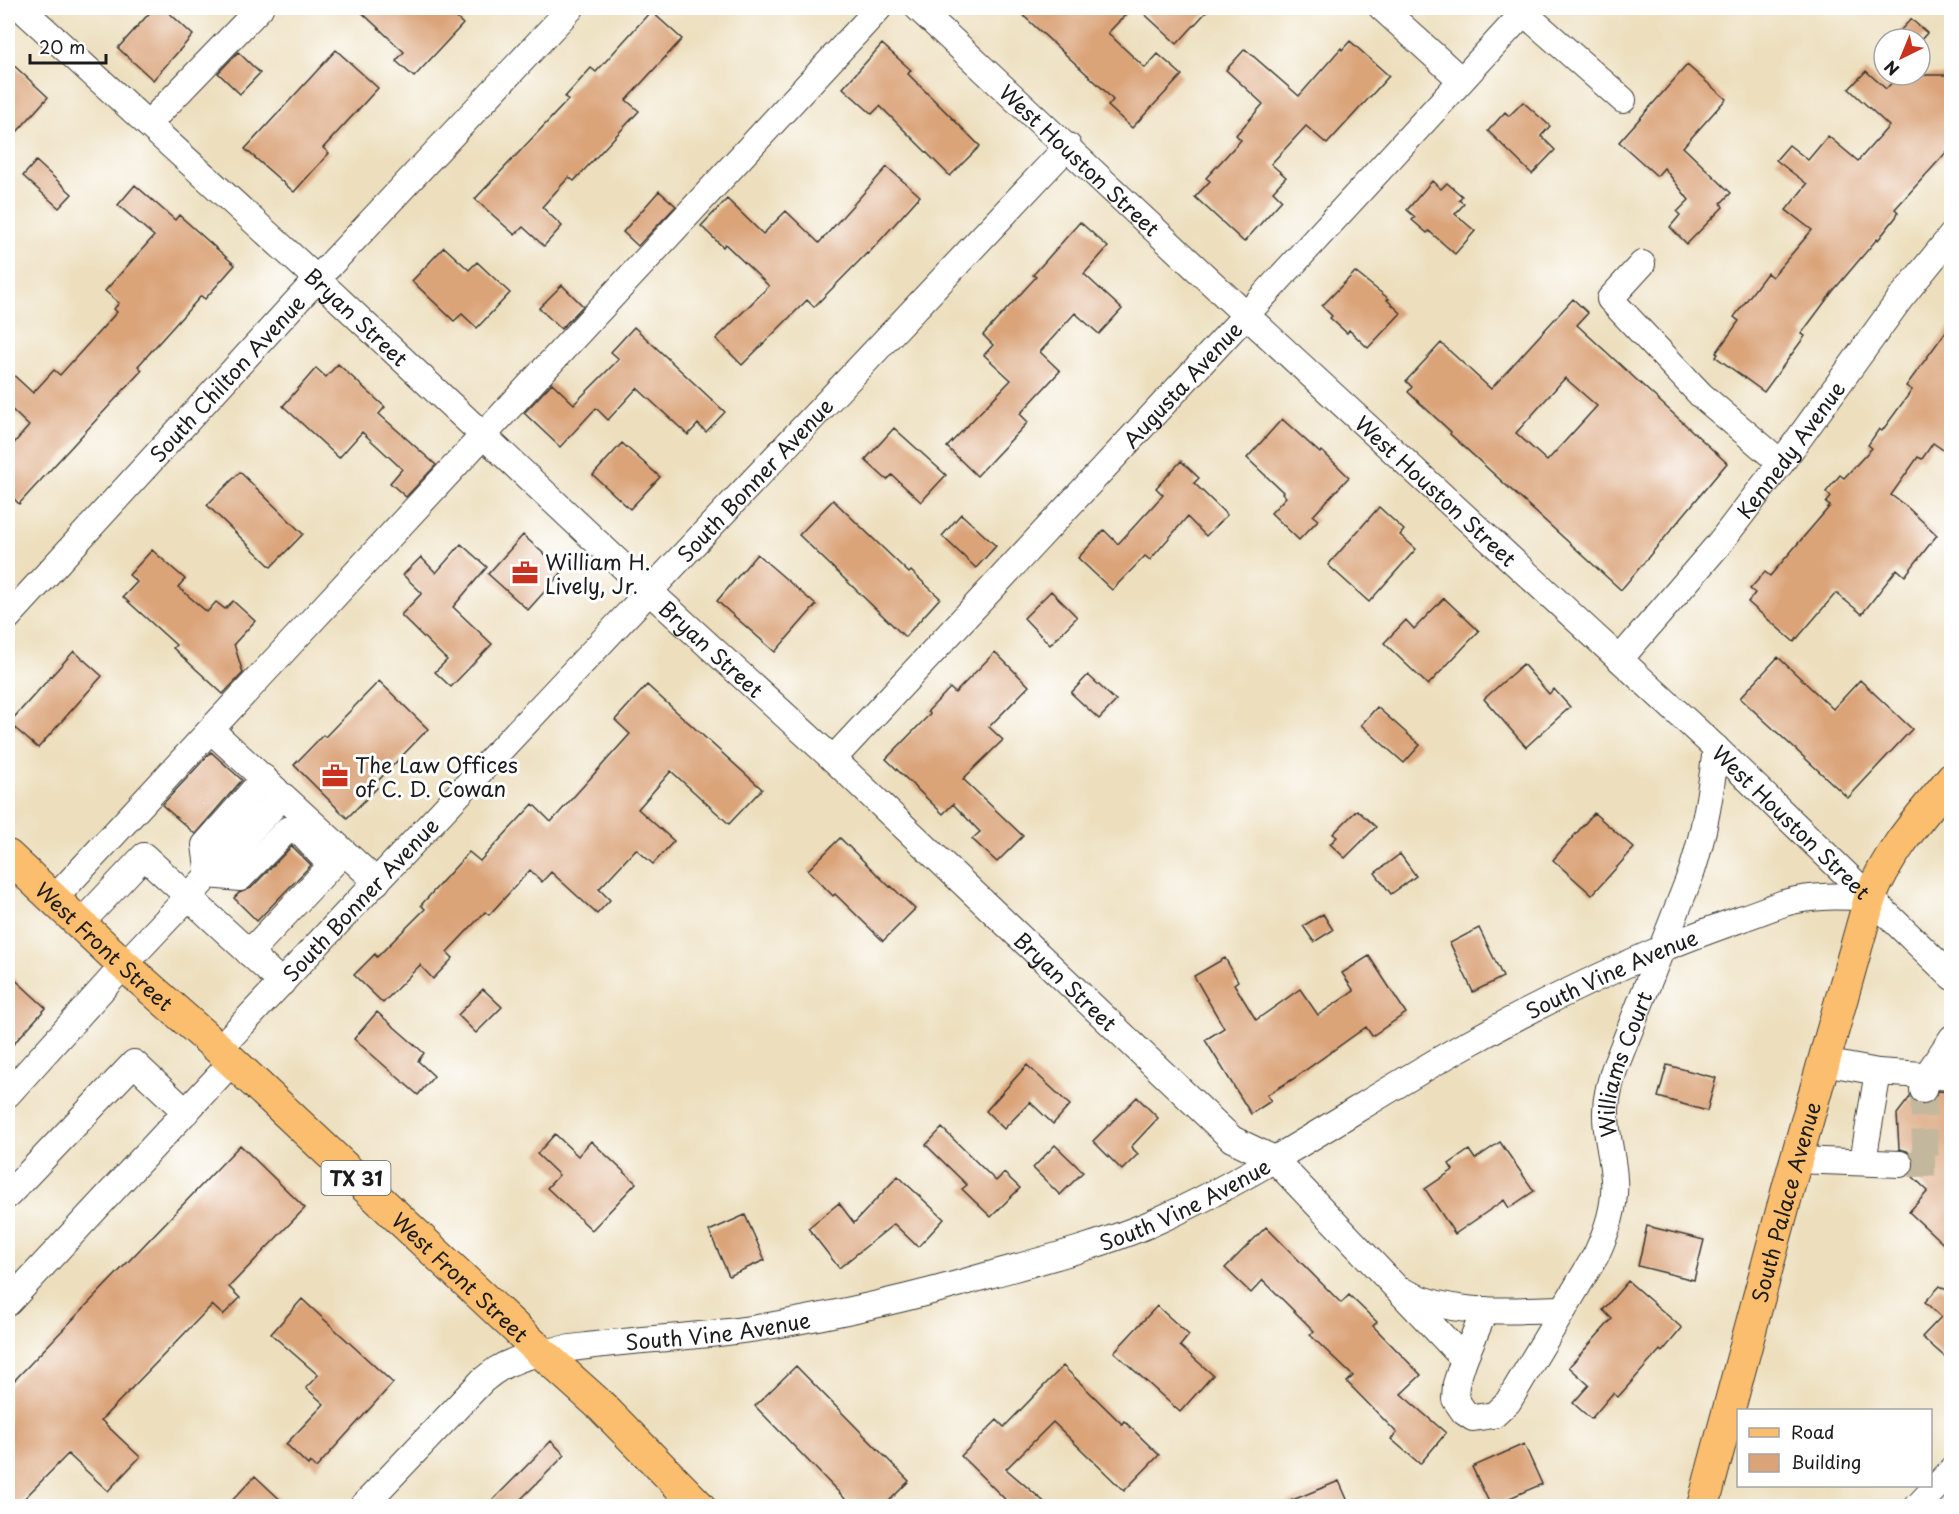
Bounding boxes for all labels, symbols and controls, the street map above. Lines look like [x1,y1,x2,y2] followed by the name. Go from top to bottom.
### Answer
[30,27,106,65] scale bar
[1872,27,1932,87] north arrow
[39,33,85,60] text: 20 m
[1878,56,1904,82] text: N
[993,76,1168,243] street label: West Houston Street
[298,260,416,373] street label: Bryan Street
[142,287,312,469] street label: South Chilton Avenue
[1115,314,1249,455] street label: Augusta Avenue
[1728,374,1852,525] street label: Kennedy Avenue
[669,390,840,569] street label: South Bonner Avenue
[1348,407,1524,573] street label: West Houston Street
[545,545,650,601] place label: William H. Lively, Jr.
[510,558,540,588] office icon: William H. Lively, Jr.
[652,592,771,705] street label: Bryan Street
[1705,737,1878,906] street label: West Houston Street
[355,748,518,804] place label: The Law Offices of C. D. Cowan
[320,761,350,791] office icon: The Law Offices of C. D. Cowan
[275,809,446,988] street label: South Bonner Avenue
[28,874,181,1018] street label: West Front Street
[1520,920,1702,1026] street label: South Vine Avenue
[1007,924,1125,1038] street label: Bryan Street
[1589,986,1659,1139] street label: Williams Court
[1742,1098,1828,1306] street label: South Palace Avenue
[1095,1149,1276,1258] street label: South Vine Avenue
[322,1161,391,1195] road number: TX 31
[385,1204,537,1349] street label: West Front Street
[624,1303,813,1358] street label: South Vine Avenue
[1737,1409,1932,1487] legend
[1791,1418,1835,1445] text: Road
[1791,1448,1861,1475] text: Building

